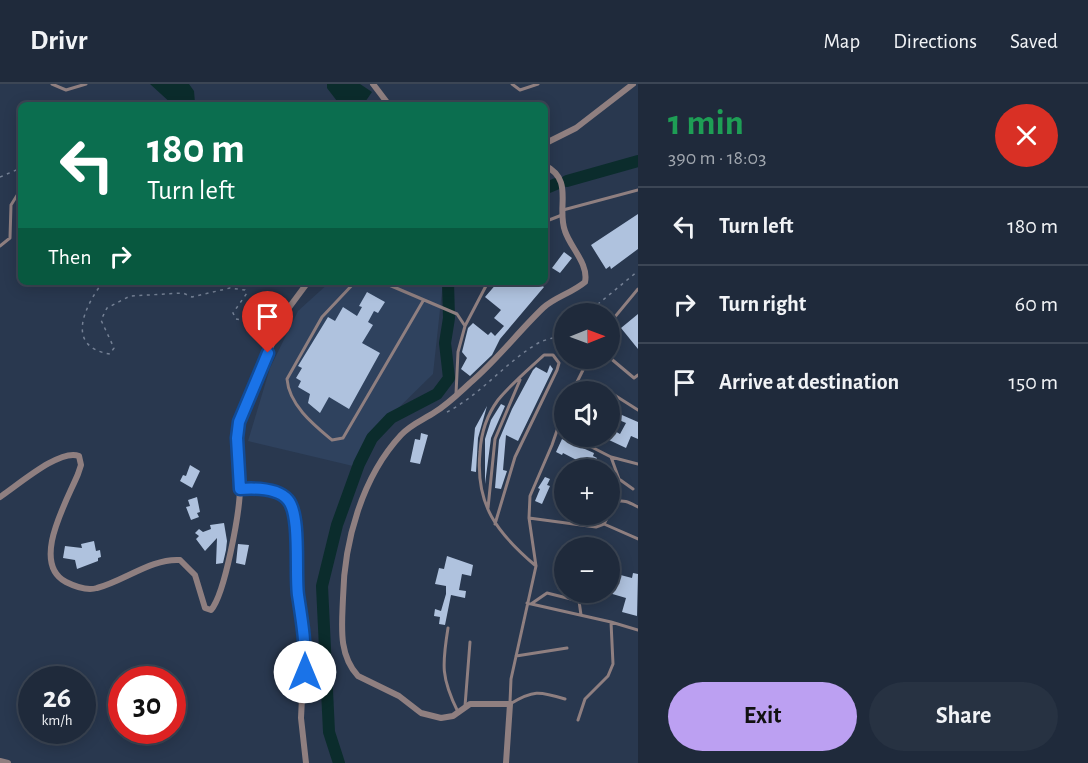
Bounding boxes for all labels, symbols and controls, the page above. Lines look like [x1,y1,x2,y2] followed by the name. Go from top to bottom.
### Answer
[30,27,87,55] text: Drivr
[824,31,860,52] text: Map
[893,31,977,52] text: Directions
[1010,31,1058,52] text: Saved
[995,104,1058,167] button: close
[668,105,744,141] text: 1 min
[48,126,126,204] icon: left
[147,128,245,170] text: 180 m
[668,148,766,168] text: 390 m · 18:03
[147,177,235,204] text: Turn left
[668,210,701,243] icon: left
[719,215,793,237] text: Turn left
[1007,215,1058,237] text: 180 m
[104,240,137,273] icon: right
[48,246,92,268] text: Then
[668,288,701,321] icon: right
[242,291,293,353] pin
[719,293,806,315] text: Turn right
[1015,293,1058,315] text: 60 m
[251,300,284,333] icon: arrive
[554,303,620,369] north arrow
[554,303,620,603] map controls
[668,366,701,399] icon: arrive
[719,371,899,393] text: Arrive at destination
[1008,371,1058,393] text: 150 m
[554,381,620,447] button: sound
[554,459,620,525] button: +
[554,537,620,603] button: −
[273,640,337,704] position arrow
[108,666,186,744] speed limit sign: 30
[668,682,857,751] button: Exit
[869,682,1058,751] button: Share
[43,683,71,713] text: 26
[42,713,72,728] text: km/h

